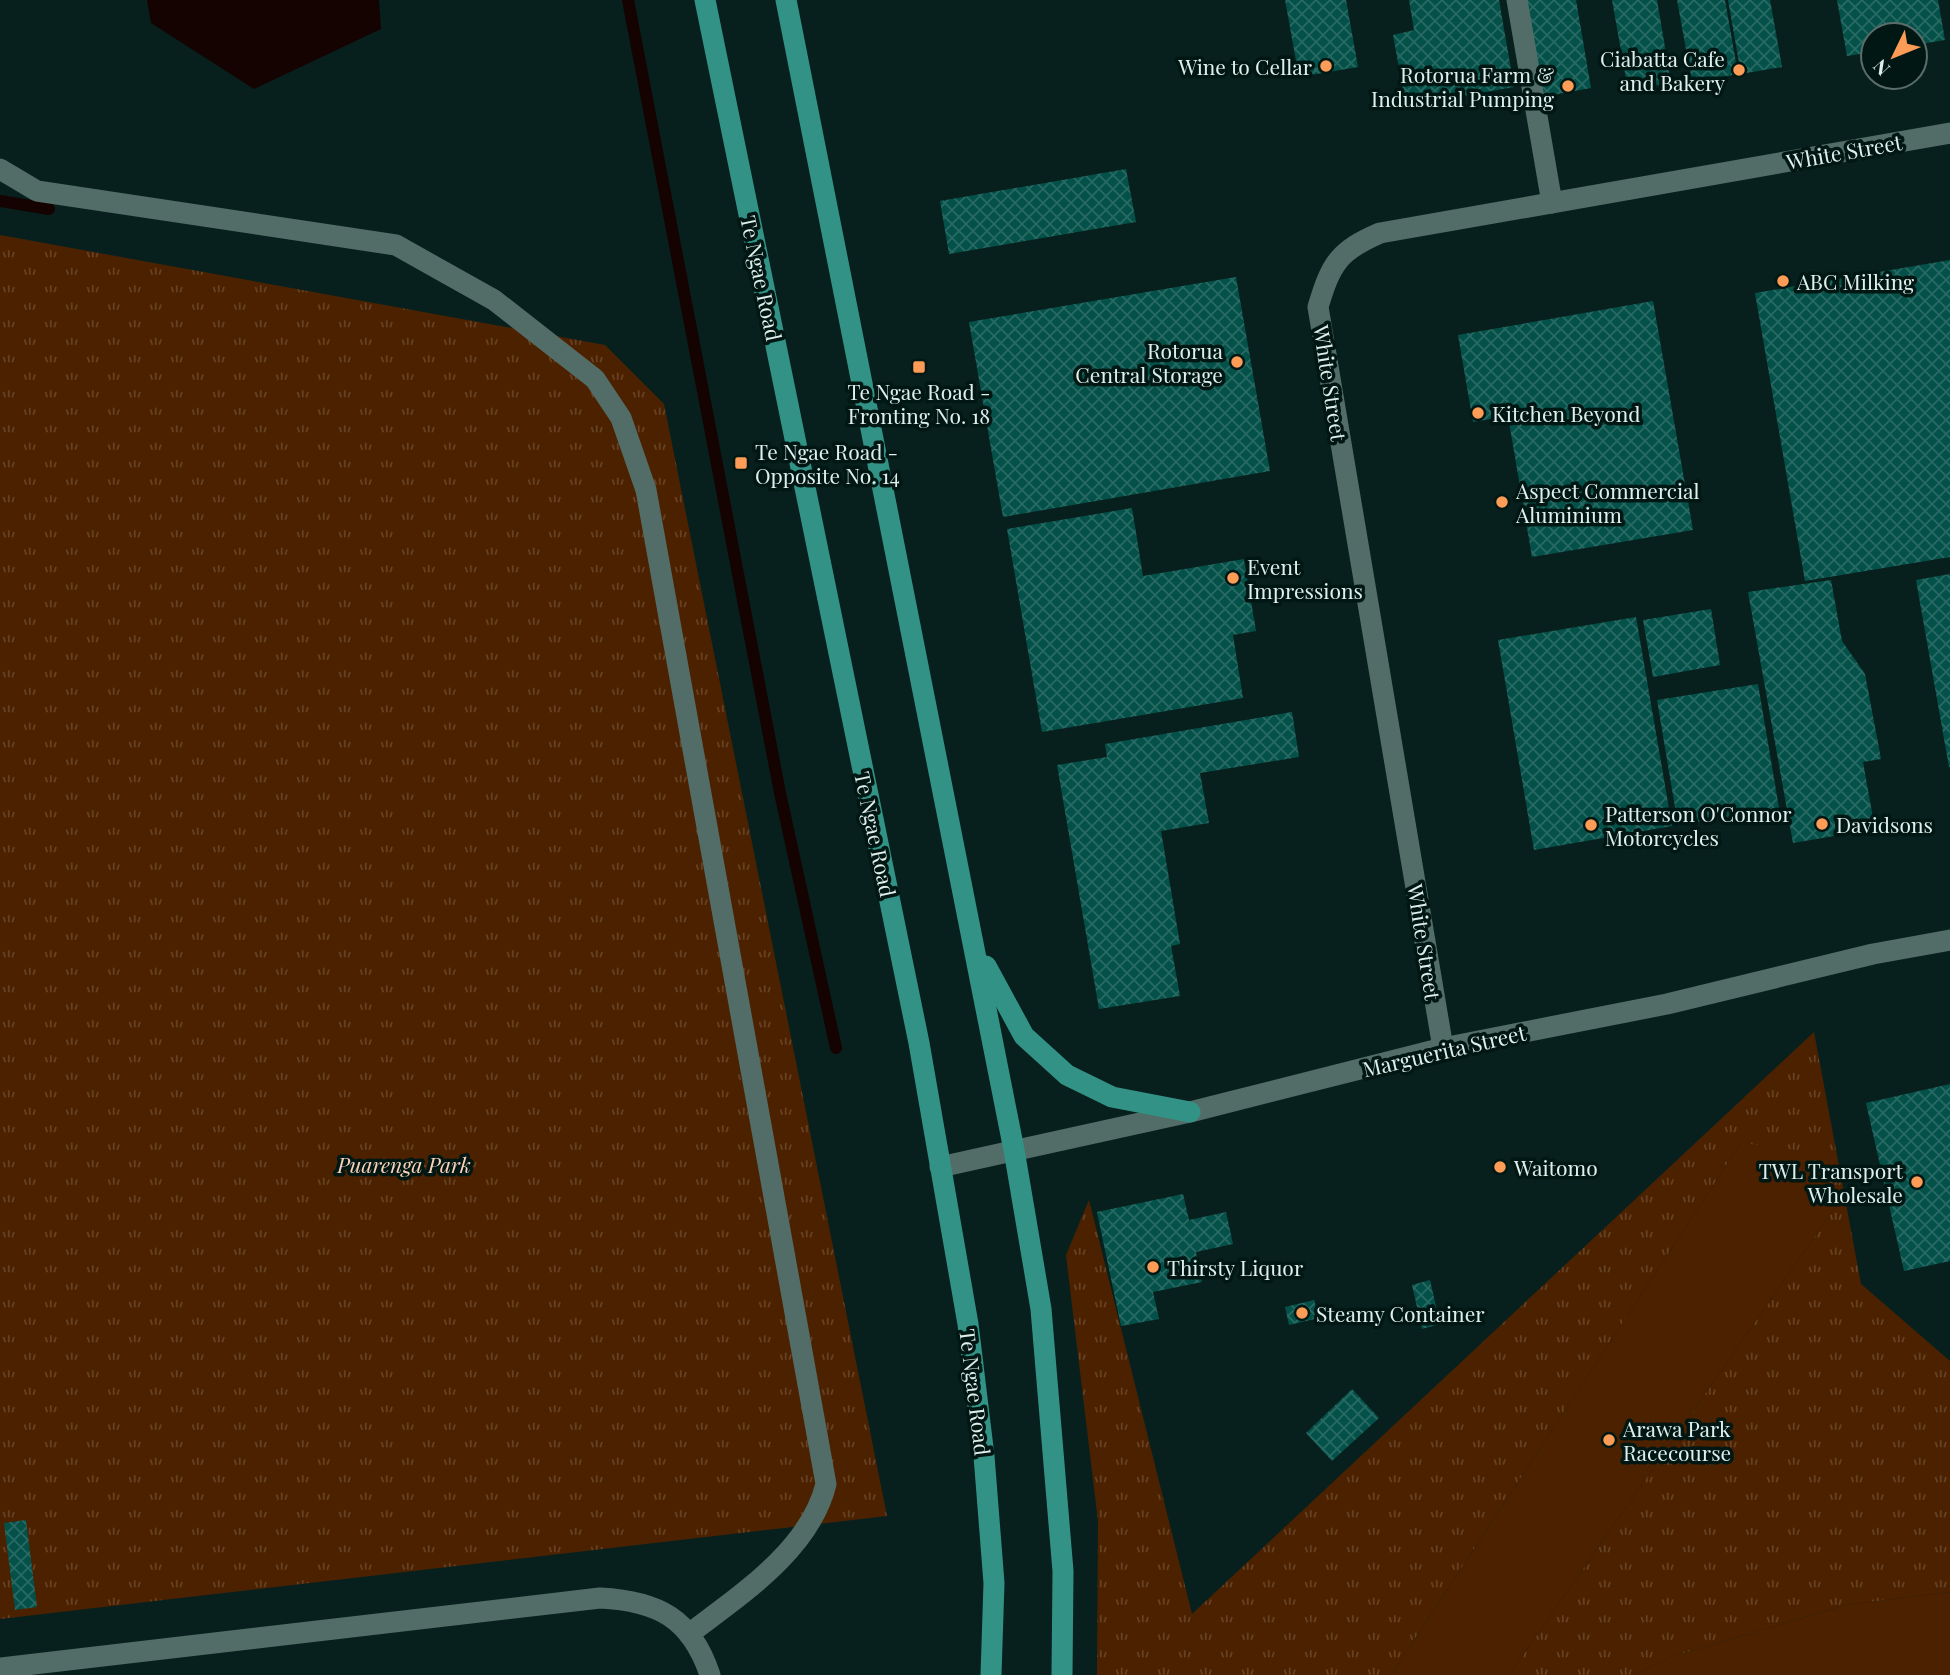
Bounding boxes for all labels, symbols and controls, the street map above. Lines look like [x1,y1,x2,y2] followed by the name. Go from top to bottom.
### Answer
[1859,21,1929,91] north arrow
[1600,44,1725,96] place label: Ciabatta Cafe and Bakery
[1177,52,1313,80] place label: Wine to Cellar
[1866,54,1895,82] text: N
[1318,58,1334,74] marker: Wine to Cellar
[1371,60,1554,112] place label: Rotorua Farm & Industrial Pumping
[1731,62,1747,78] marker: Ciabatta Cafe and Bakery
[1560,78,1576,94] marker: Rotorua Farm & Industrial Pumping
[1783,127,1905,175] street label: White Street
[735,213,789,343] street label: Te Ngae Road
[1796,267,1914,295] place label: ABC Milking
[1775,273,1791,289] marker: ABC Milking
[1308,322,1354,444] street label: White Street
[1075,336,1224,388] place label: Rotorua Central Storage
[1229,354,1245,370] marker: Rotorua Central Storage
[911,359,927,375] marker: Te Ngae Road - Fronting No. 18
[847,377,991,429] place label: Te Ngae Road - Fronting No. 18
[1492,399,1640,427] place label: Kitchen Beyond
[1470,405,1486,421] marker: Kitchen Beyond
[755,437,900,489] place label: Te Ngae Road - Opposite No. 14
[733,455,749,471] marker: Te Ngae Road - Opposite No. 14
[1515,476,1700,528] place label: Aspect Commercial Aluminium
[1494,494,1510,510] marker: Aspect Commercial Aluminium
[1247,552,1363,604] place label: Event Impressions
[1225,570,1241,586] marker: Event Impressions
[849,769,903,899] street label: Te Ngae Road
[1605,799,1792,851] place label: Patterson O'Connor Motorcycles
[1836,810,1933,838] place label: Davidsons
[1814,816,1830,832] marker: Davidsons
[1583,817,1599,833] marker: Patterson O'Connor Motorcycles
[1402,881,1448,1003] street label: White Street
[1360,1017,1529,1082] street label: Marguerita Street
[336,1150,471,1178] park label: Puarenga Park
[1513,1153,1598,1181] place label: Waitomo
[1759,1156,1904,1208] place label: TWL Transport Wholesale
[1492,1159,1508,1175] marker: Waitomo
[1909,1174,1925,1190] marker: TWL Transport Wholesale
[1167,1253,1304,1281] place label: Thirsty Liquor
[1145,1259,1161,1275] marker: Thirsty Liquor
[1316,1299,1485,1327] place label: Steamy Container
[1294,1305,1310,1321] marker: Steamy Container
[954,1327,998,1457] street label: Te Ngae Road
[1622,1414,1731,1466] place label: Arawa Park Racecourse
[1601,1432,1617,1448] marker: Arawa Park Racecourse

